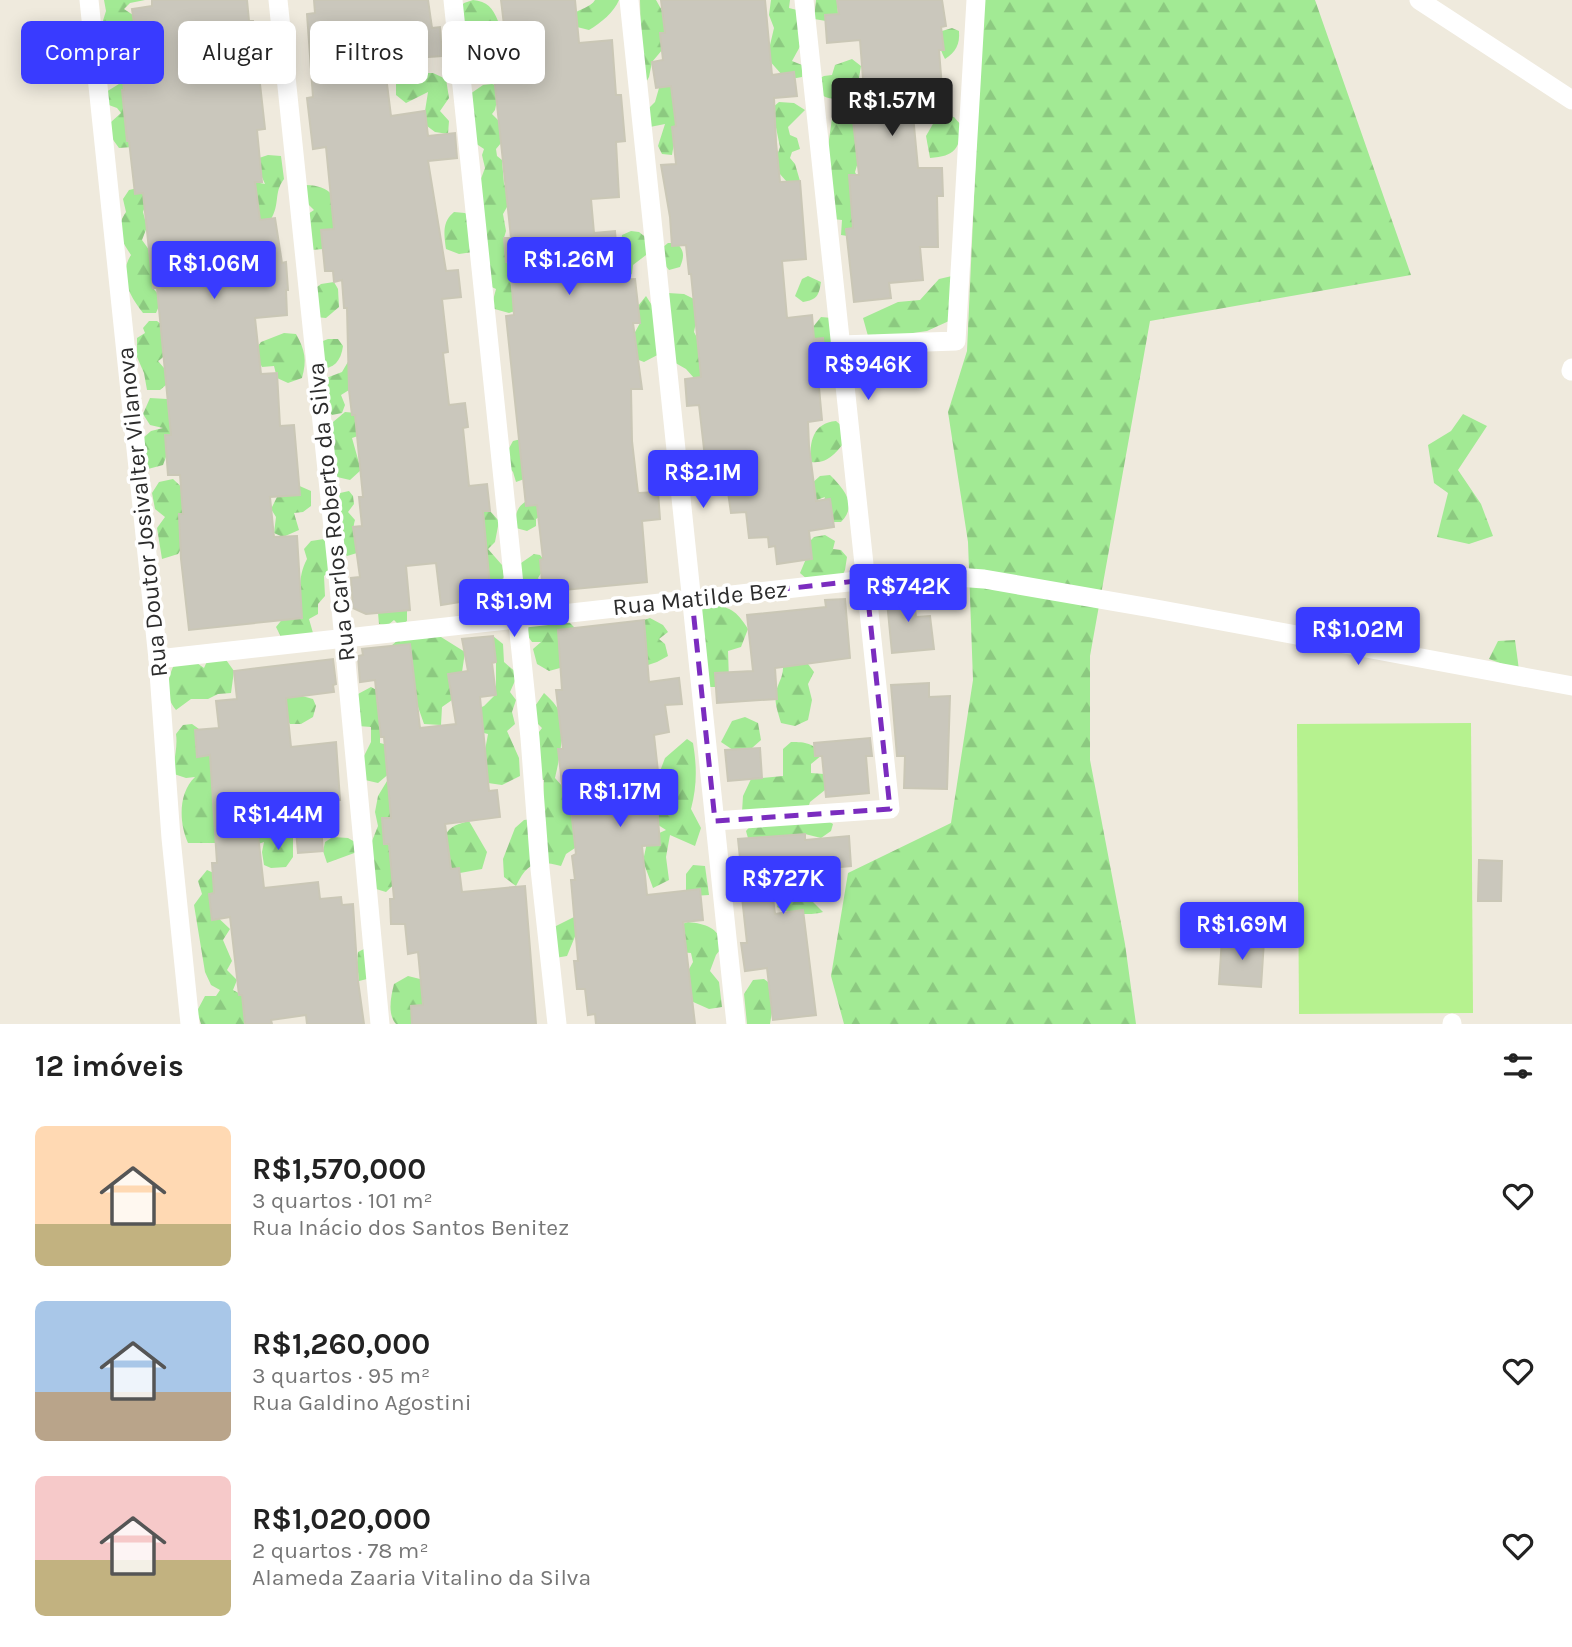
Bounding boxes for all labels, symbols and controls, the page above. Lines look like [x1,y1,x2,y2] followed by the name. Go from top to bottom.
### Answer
[21,21,164,84] chip: Comprar
[178,21,296,84] chip: Alugar
[310,21,428,84] chip: Filtros
[442,21,545,84] chip: Novo
[827,78,957,138] pin: R$1.57M
[848,87,936,114] text: R$1.57M
[504,238,634,297] pin: R$1.26M
[149,242,279,301] pin: R$1.06M
[523,246,615,273] text: R$1.26M
[168,250,260,277] text: R$1.06M
[811,342,925,402] pin: R$946K
[111,346,173,678] street label: Rua Doutor Josivalter Vilanova
[824,351,912,378] text: R$946K
[301,361,361,663] street label: Rua Carlos Roberto da Silva
[646,450,760,510] pin: R$2.1M
[664,459,742,486] text: R$2.1M
[851,564,965,624] pin: R$742K
[866,573,950,600] text: R$742K
[611,575,789,621] street label: Rua Matilde Bez
[457,580,571,639] pin: R$1.9M
[475,588,553,615] text: R$1.9M
[1293,608,1423,667] pin: R$1.02M
[1312,616,1404,643] text: R$1.02M
[555,770,685,829] pin: R$1.17M
[578,778,662,805] text: R$1.17M
[213,792,343,852] pin: R$1.44M
[232,801,324,828] text: R$1.44M
[726,856,840,916] pin: R$727K
[742,865,824,892] text: R$727K
[1177,902,1307,962] pin: R$1.69M
[1196,911,1288,938] text: R$1.69M
[1499,1047,1537,1085] icon: filters
[35,1048,184,1084] text: 12 imóveis
[252,1151,426,1187] text: R$1,570,000
[91,1154,175,1238] icon: home
[1499,1177,1537,1215] icon: heart
[252,1187,433,1214] text: 3 quartos · 101 m²
[252,1214,569,1241] text: Rua Inácio dos Santos Benitez
[252,1326,430,1362] text: R$1,260,000
[91,1329,175,1413] icon: home
[1499,1352,1537,1390] icon: heart
[252,1362,430,1389] text: 3 quartos · 95 m²
[252,1389,472,1416] text: Rua Galdino Agostini
[252,1501,431,1537] text: R$1,020,000
[91,1504,175,1588] icon: home
[1499,1527,1537,1565] icon: heart
[252,1537,429,1564] text: 2 quartos · 78 m²
[252,1564,591,1591] text: Alameda Zaaria Vitalino da Silva

